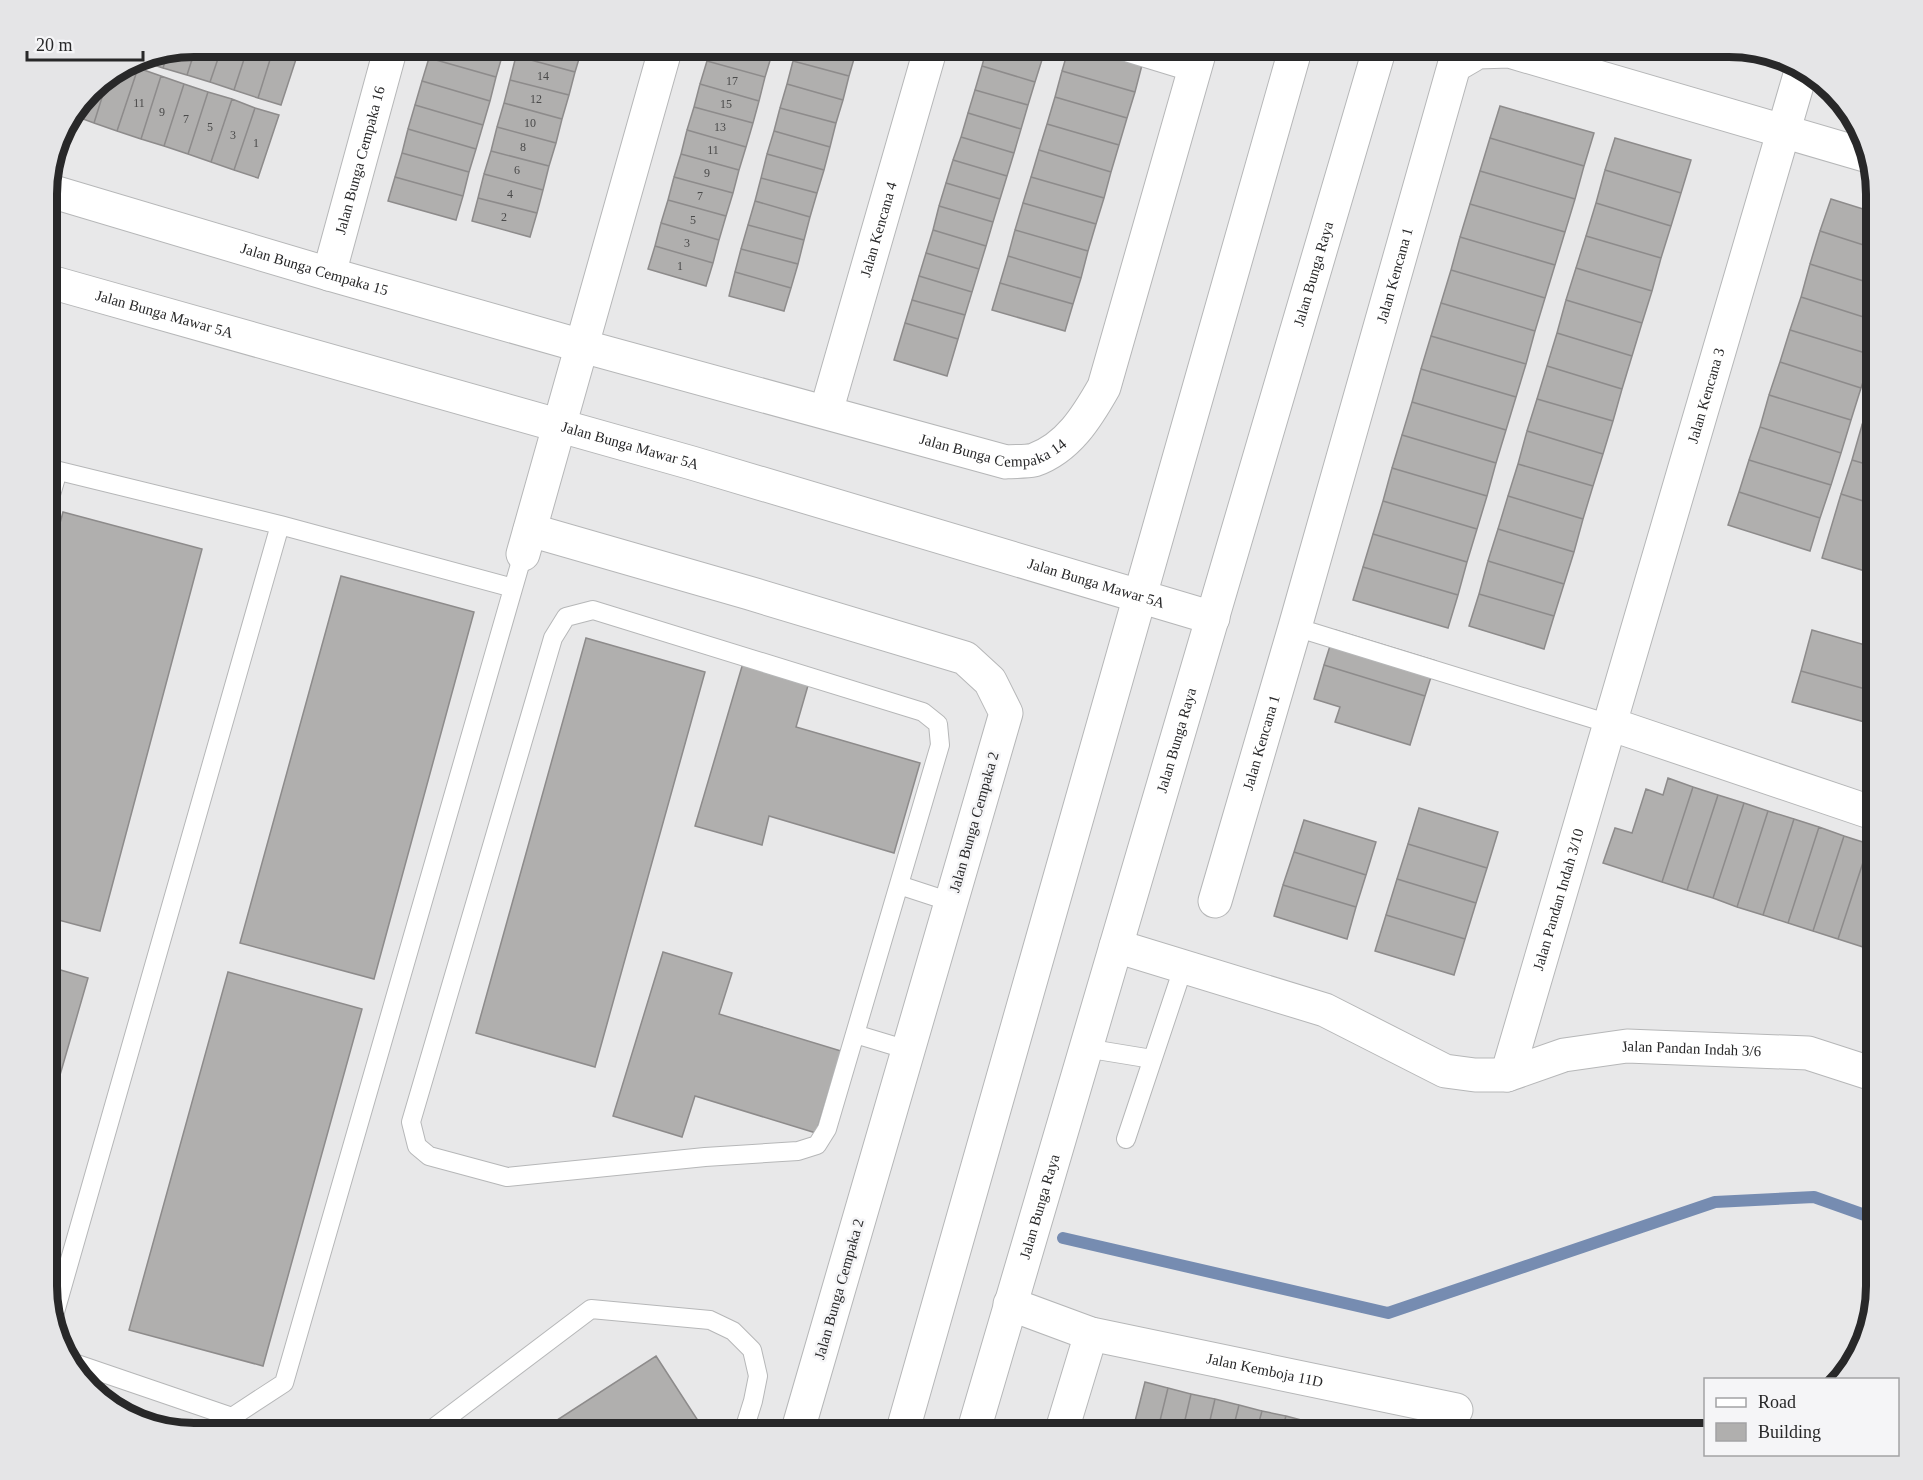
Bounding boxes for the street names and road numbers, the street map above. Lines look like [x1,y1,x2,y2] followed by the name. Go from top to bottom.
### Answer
[332,84,388,236] street label: Jalan Bunga Cempaka 16
[857,179,900,279] street label: Jalan Kencana 4
[1290,219,1336,328] street label: Jalan Bunga Raya
[1374,226,1416,325] street label: Jalan Kencana 1
[239,240,390,298] street label: Jalan Bunga Cempaka 15
[94,287,235,341] street label: Jalan Bunga Mawar 5A
[1685,346,1728,445] street label: Jalan Kencana 3
[560,419,701,473] street label: Jalan Bunga Mawar 5A
[915,427,1067,445] street label: Jalan Bunga Cempaka 14
[1026,555,1167,611] street label: Jalan Bunga Mawar 5A
[1153,686,1199,795] street label: Jalan Bunga Raya
[1240,693,1283,792] street label: Jalan Kencana 1
[946,750,1002,894] street label: Jalan Bunga Cempaka 2
[1530,827,1587,972] street label: Jalan Pandan Indah 3/10
[1621,1038,1762,1059] street label: Jalan Pandan Indah 3/6
[1017,1152,1063,1261] street label: Jalan Bunga Raya
[811,1217,867,1361] street label: Jalan Bunga Cempaka 2
[1205,1350,1325,1390] street label: Jalan Kemboja 11D

